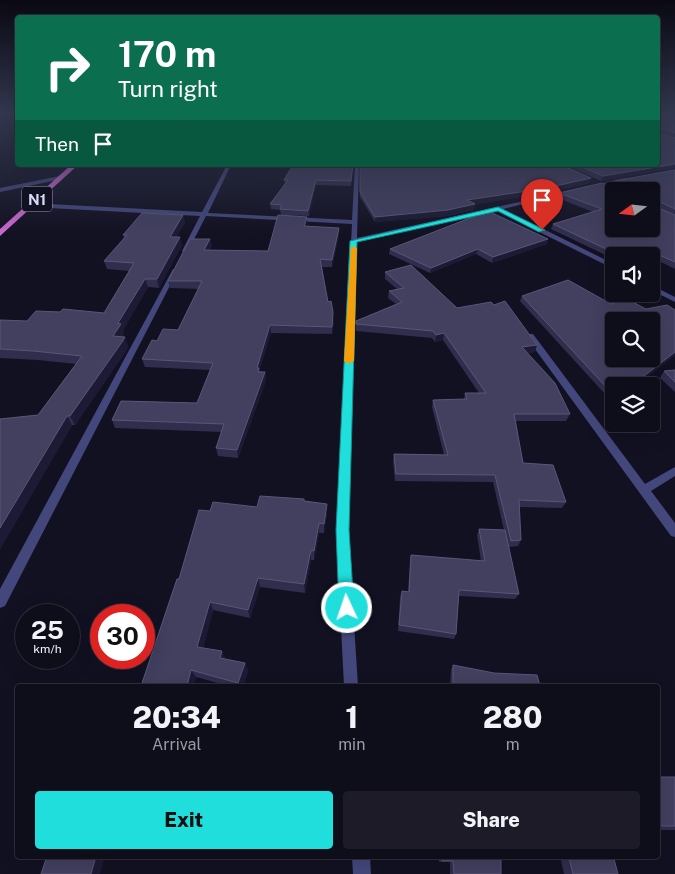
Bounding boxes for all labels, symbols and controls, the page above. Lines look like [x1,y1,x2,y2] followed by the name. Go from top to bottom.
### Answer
[118,34,216,75] text: 170 m
[35,35,100,100] icon: right
[118,76,218,102] text: Turn right
[89,130,117,158] icon: arrive
[35,133,79,155] text: Then
[521,179,563,230] pin
[605,182,660,238] north arrow
[605,182,660,432] map controls
[22,186,52,212] road number: N1
[528,186,556,214] icon: arrive
[605,247,660,302] button: sound
[605,312,660,367] button: search
[605,377,660,432] button: layers
[320,581,372,633] position arrow
[90,604,155,669] speed limit sign: 30
[31,615,64,645] text: 25
[33,642,62,656] text: km/h
[132,699,221,735] text: 20:34
[345,699,358,735] text: 1
[483,699,543,735] text: 280
[152,735,201,754] text: Arrival
[338,735,365,754] text: min
[506,735,520,754] text: m
[35,791,333,849] button: Exit
[343,791,640,849] button: Share

